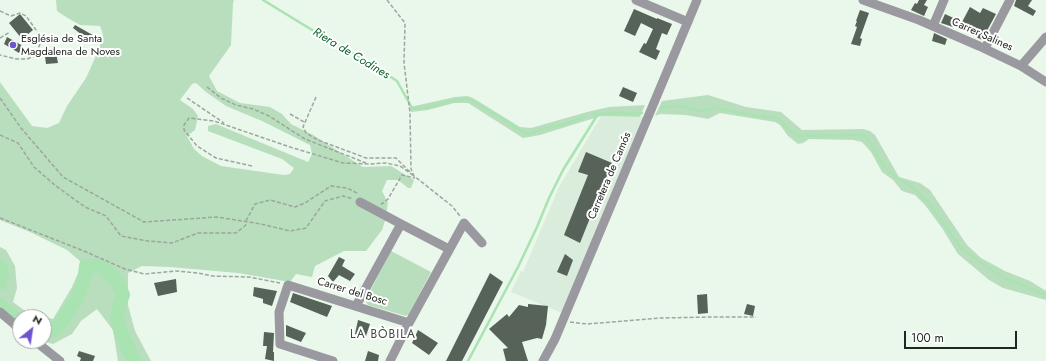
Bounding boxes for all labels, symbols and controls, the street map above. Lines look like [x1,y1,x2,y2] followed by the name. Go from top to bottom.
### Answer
[949,16,1015,54] street label: Carrer Salines
[310,25,392,83] water label: Riera de Codines
[21,32,120,58] place label: Església de Santa Magdalena de Noves
[8,40,18,50] marker: Església de Santa Magdalena de Noves
[586,130,634,222] street label: Carretera de Camós
[315,275,389,309] street label: Carrer del Bosc
[12,309,52,349] north arrow
[30,310,45,329] text: N
[906,323,1019,349] scale bar
[350,328,416,342] district label: LA BÒBILA
[911,329,944,347] text: 100 m

